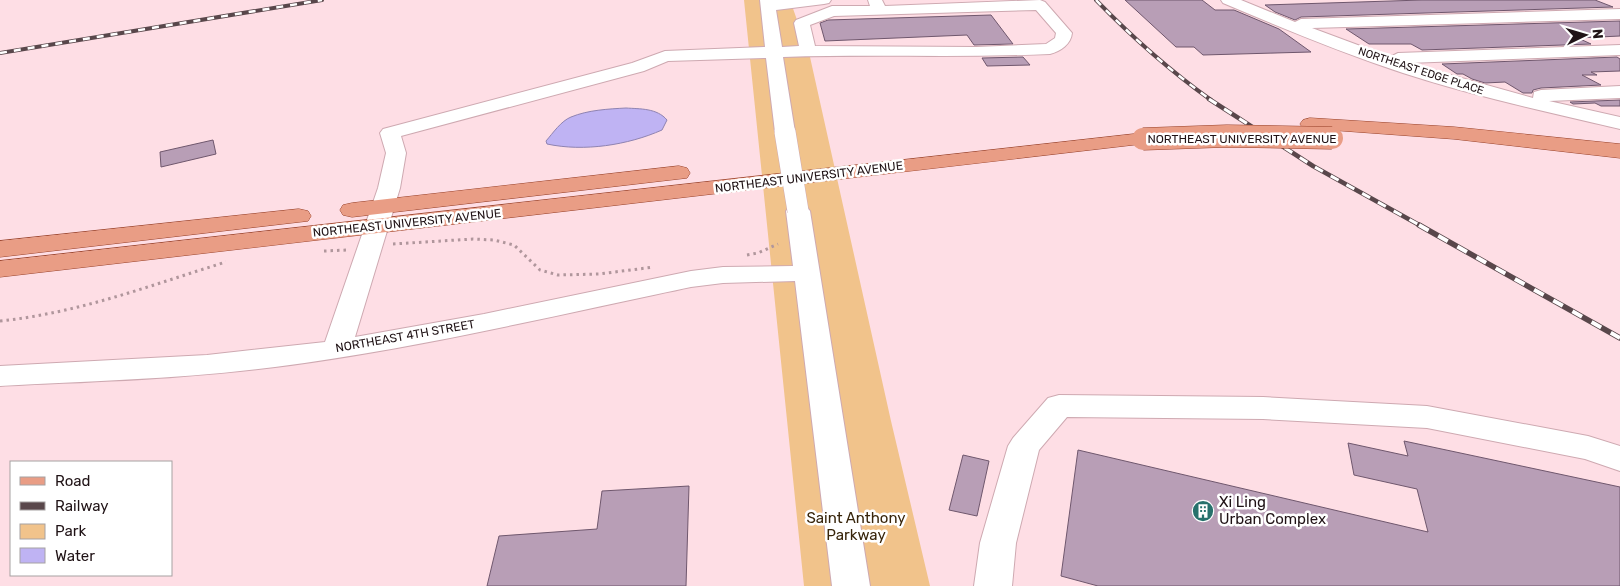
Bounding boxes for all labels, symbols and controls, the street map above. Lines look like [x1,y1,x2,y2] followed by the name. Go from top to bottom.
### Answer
[1560,10,1610,60] north arrow
[1589,28,1606,40] text: N
[1356,45,1486,98] street label: NORTHEAST EDGE PLACE
[1147,132,1337,146] street label: NORTHEAST UNIVERSITY AVENUE
[714,159,904,195] street label: NORTHEAST UNIVERSITY AVENUE
[312,206,502,240] street label: NORTHEAST UNIVERSITY AVENUE
[334,317,476,355] street label: NORTHEAST 4TH STREET
[10,461,172,576] legend
[55,472,91,490] text: Road
[1219,493,1326,528] place label: Xi Ling Urban Complex
[55,497,109,515] text: Railway
[1191,499,1215,523] building icon: Xi Ling Urban Complex
[806,509,906,544] park label: Saint Anthony Parkway
[55,522,86,540] text: Park
[55,547,95,565] text: Water

